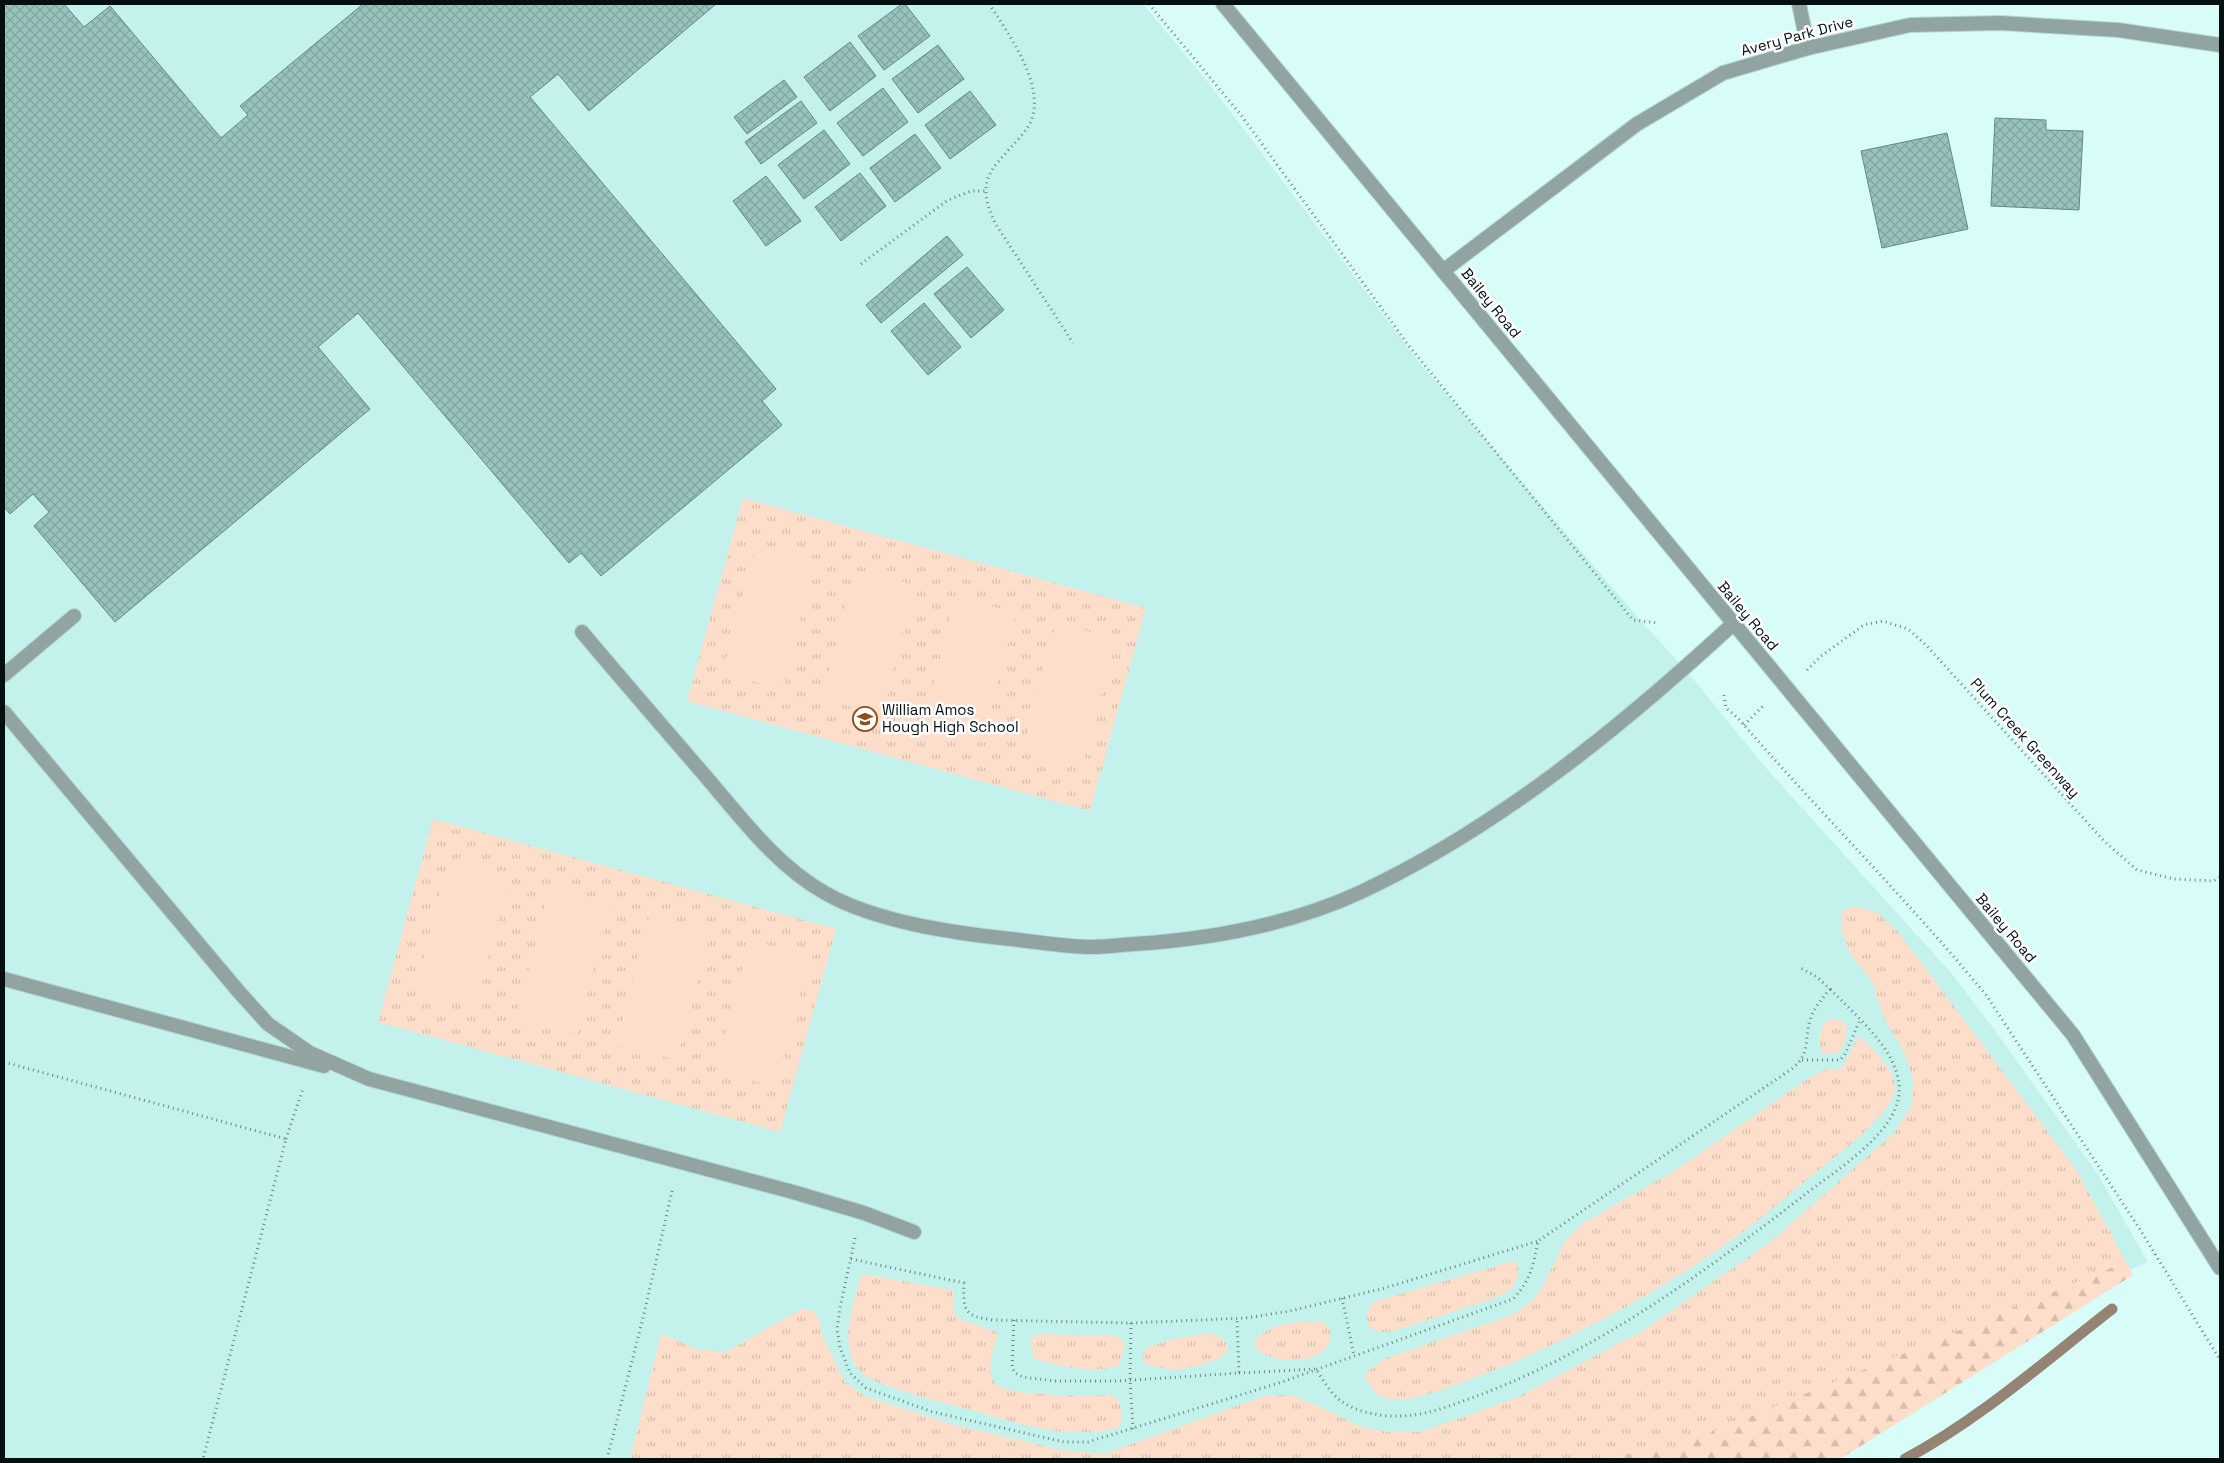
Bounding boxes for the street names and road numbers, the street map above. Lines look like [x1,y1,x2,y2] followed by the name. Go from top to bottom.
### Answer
[1739,11,1855,60] street label: Avery Park Drive
[1457,264,1525,342] street label: Bailey Road
[1714,577,1783,654] street label: Bailey Road
[1966,674,2084,802] street label: Plum Creek Greenway
[1972,889,2041,966] street label: Bailey Road

